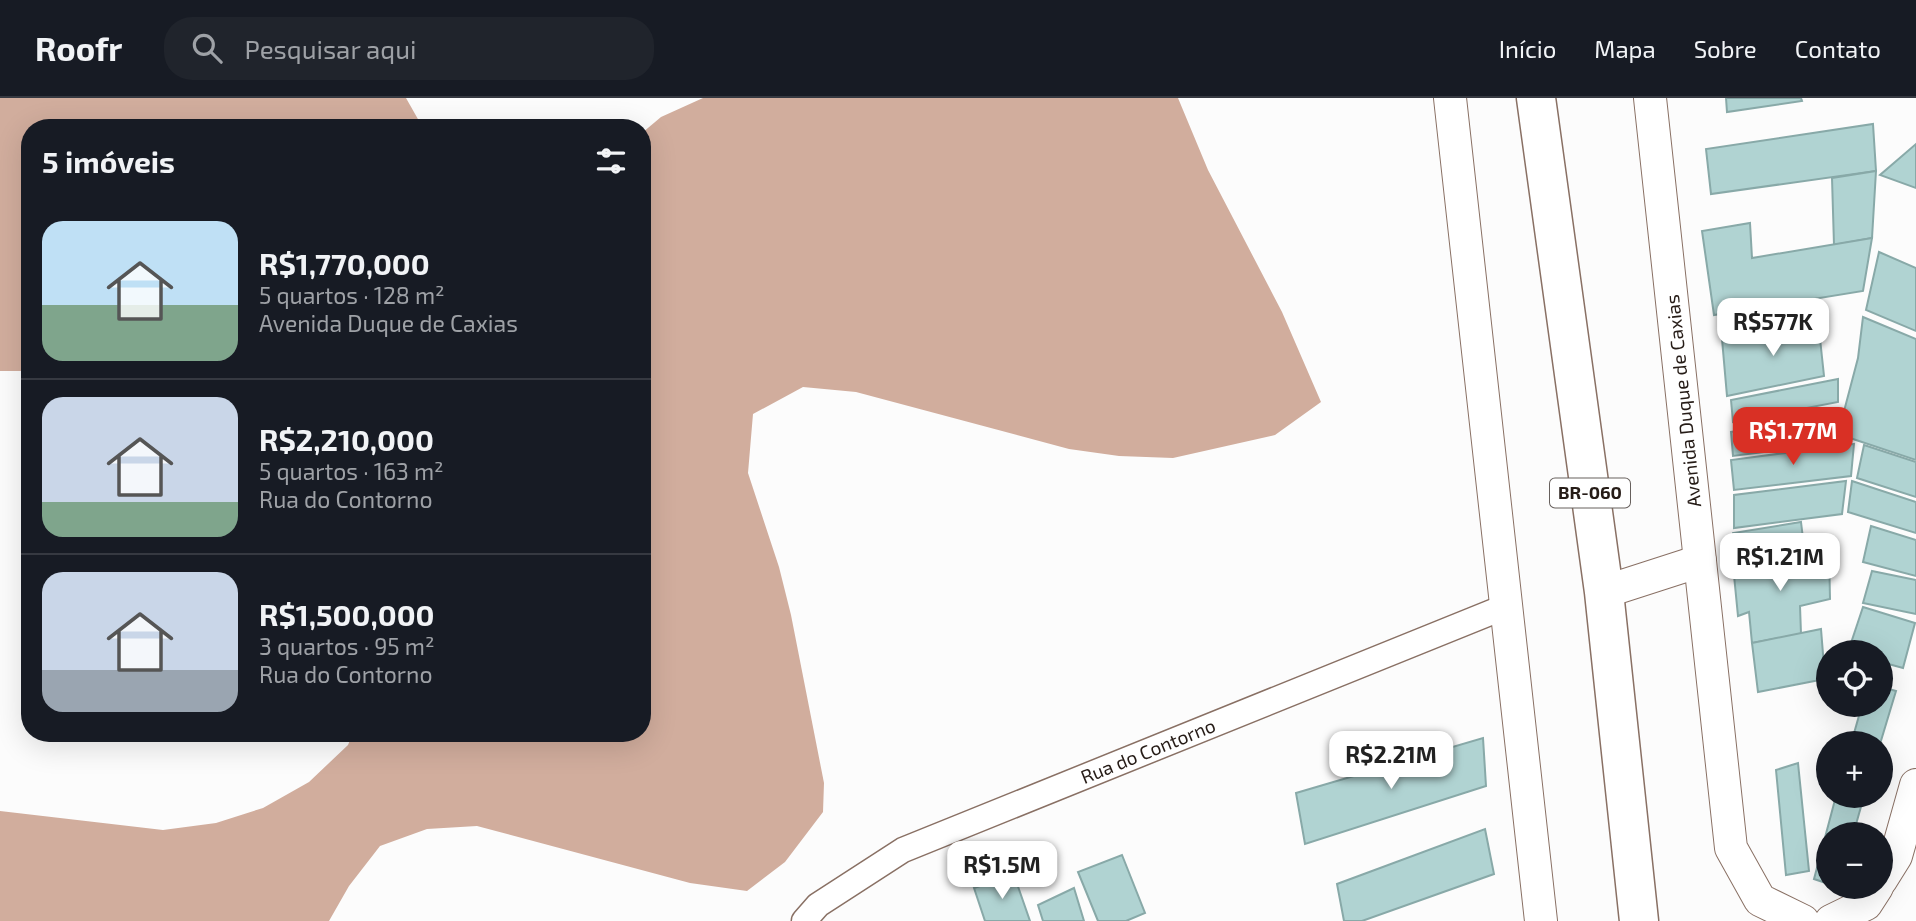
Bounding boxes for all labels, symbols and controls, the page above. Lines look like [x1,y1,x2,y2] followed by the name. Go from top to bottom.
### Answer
[164,17,654,80] search box
[35,28,122,68] text: Roofr
[188,29,226,67] icon: search
[244,33,416,64] text: Pesquisar aqui
[1499,34,1556,63] text: Início
[1594,34,1656,63] text: Mapa
[1694,34,1757,63] text: Sobre
[1795,34,1881,63] text: Contato
[592,142,630,180] icon: filters
[42,143,175,179] text: 5 imóveis
[259,245,430,281] text: R$1,770,000
[98,249,182,333] icon: home
[259,281,445,309] text: 5 quartos · 128 m²
[1660,293,1705,509] street label: Avenida Duque de Caxias
[1716,299,1830,358] pin: R$577K
[1733,307,1813,335] text: R$577K
[259,309,518,337] text: Avenida Duque de Caxias
[1728,408,1858,467] pin: R$1.77M
[1749,416,1837,444] text: R$1.77M
[259,421,434,457] text: R$2,210,000
[98,425,182,509] icon: home
[259,457,444,485] text: 5 quartos · 163 m²
[1550,478,1630,508] road number: BR-060
[259,485,432,513] text: Rua do Contorno
[1715,533,1845,593] pin: R$1.21M
[1736,542,1824,570] text: R$1.21M
[259,596,435,632] text: R$1,500,000
[98,600,182,684] icon: home
[259,632,434,660] text: 3 quartos · 95 m²
[1816,640,1893,899] map controls
[1816,640,1893,717] button: locate
[259,660,432,688] text: Rua do Contorno
[1077,713,1219,788] street label: Rua do Contorno
[1816,731,1893,808] button: +
[1326,732,1456,791] pin: R$2.21M
[1345,740,1437,768] text: R$2.21M
[1816,822,1893,899] button: −
[945,842,1059,901] pin: R$1.5M
[963,850,1041,878] text: R$1.5M

